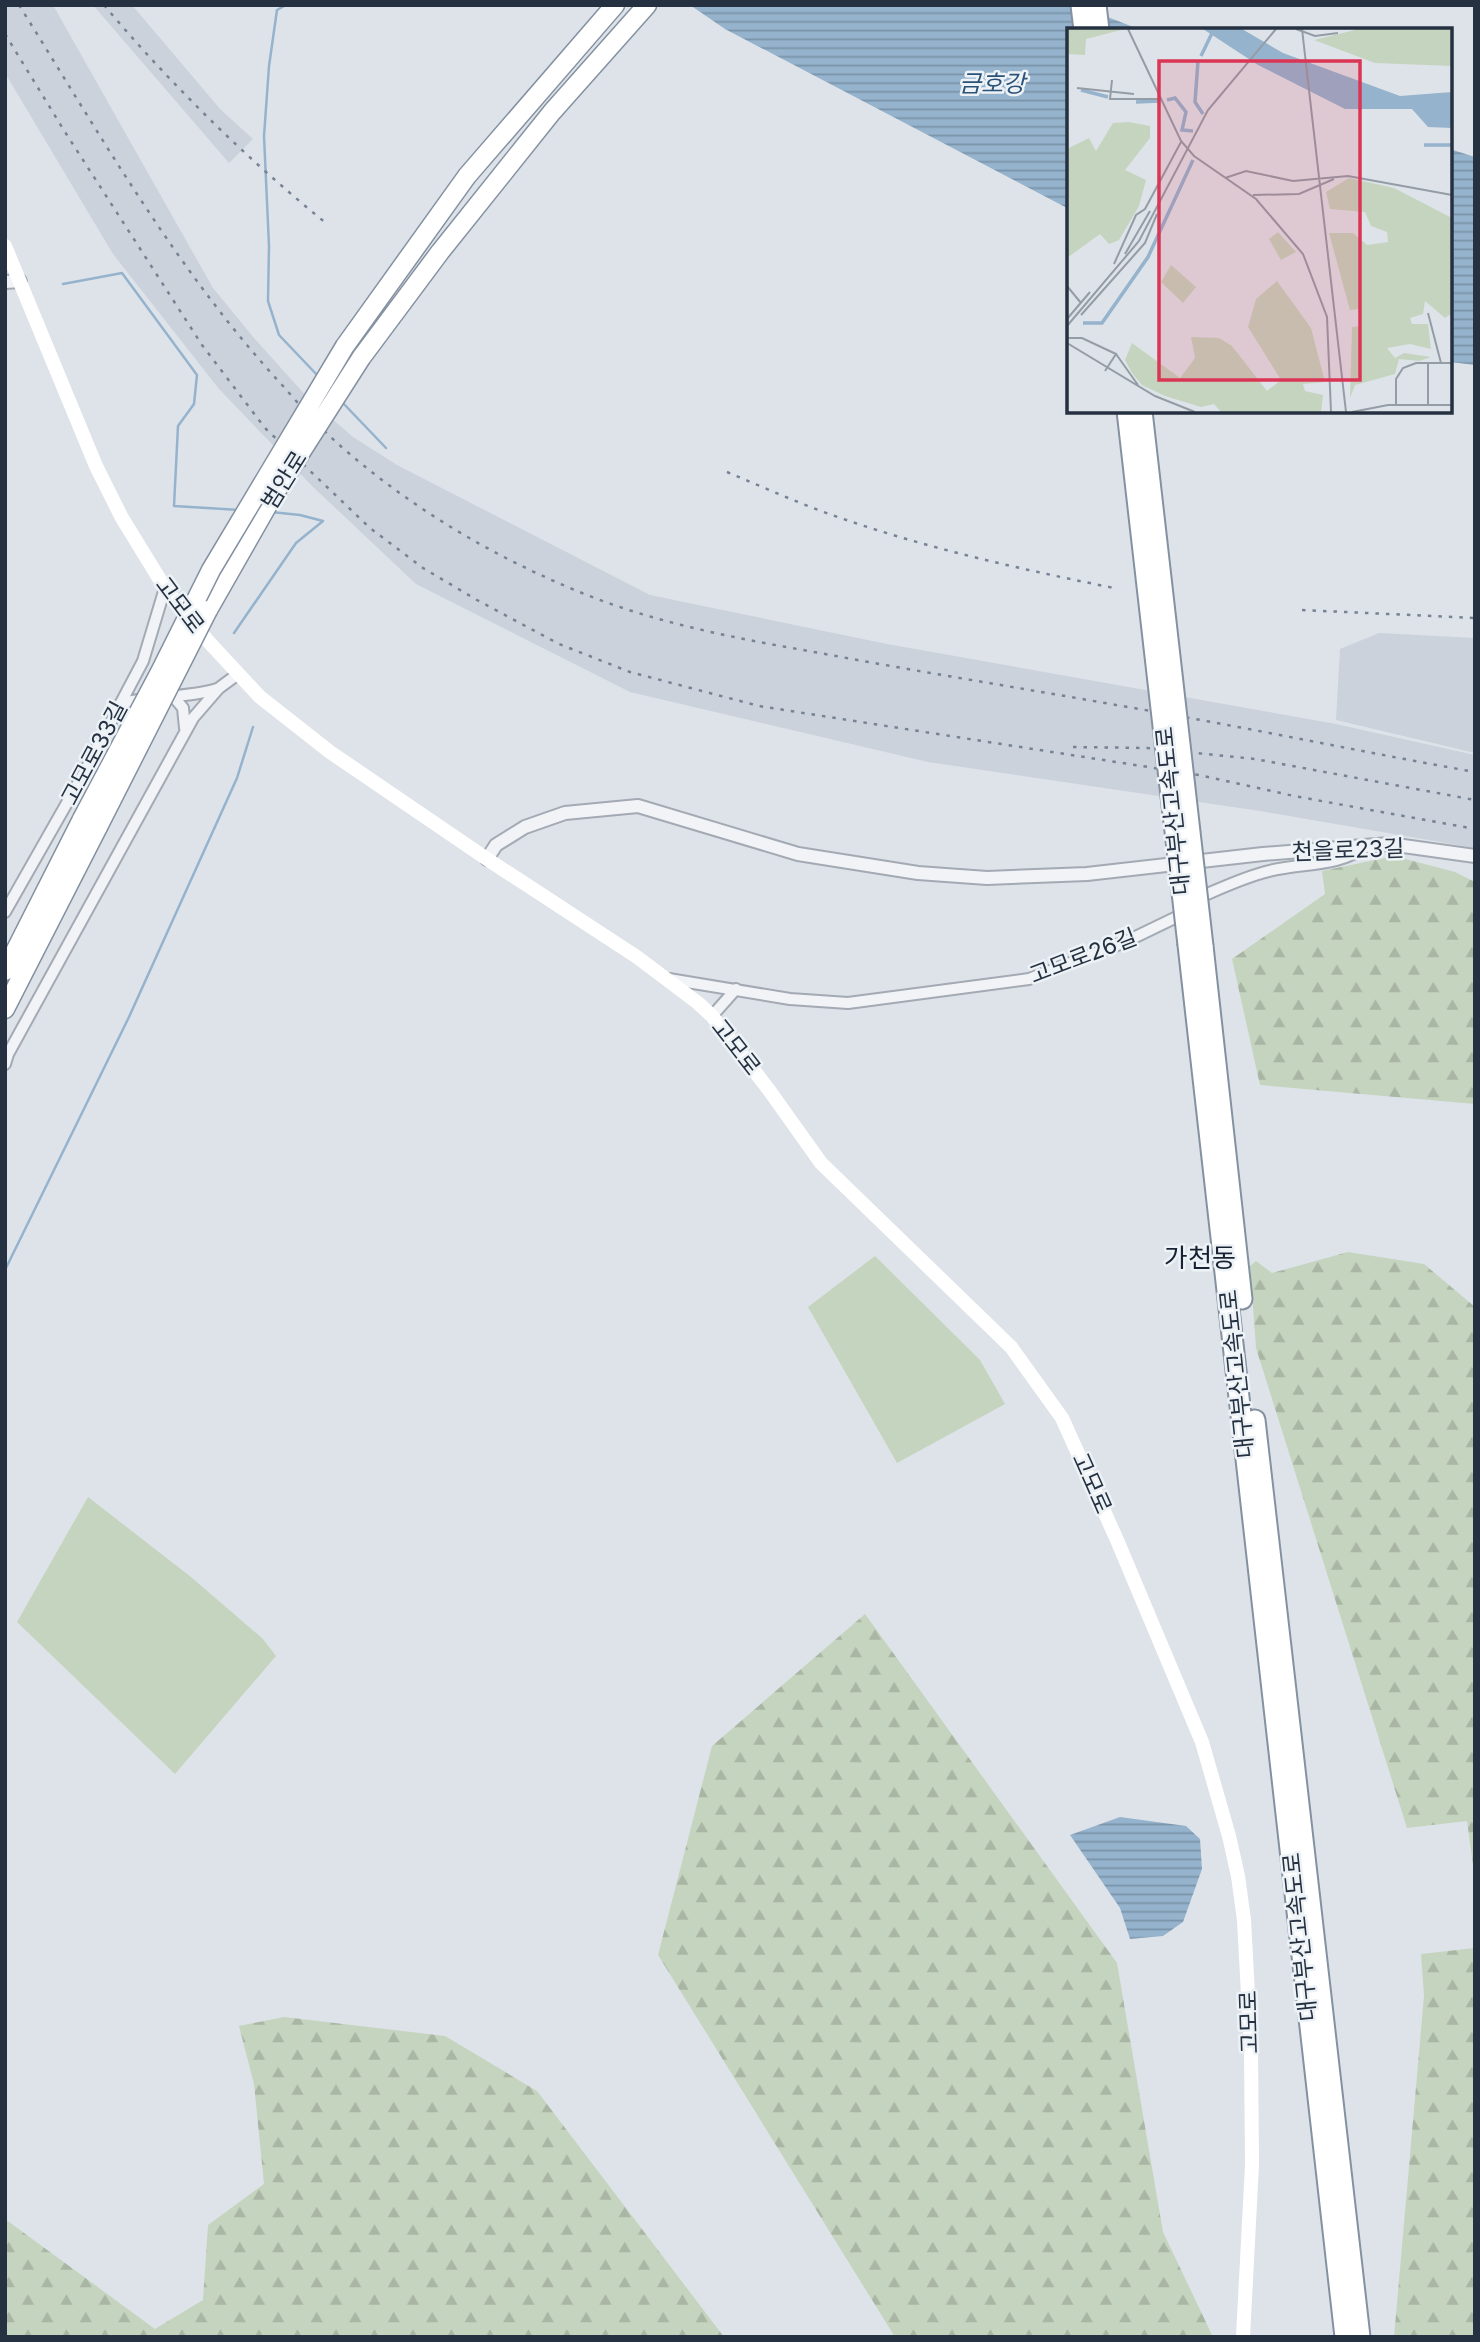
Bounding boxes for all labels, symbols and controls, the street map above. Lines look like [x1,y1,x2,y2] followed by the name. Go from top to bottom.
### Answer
[1067,28,1452,413] inset map
[959,69,1028,98] water label: 금호강
[255,446,313,514] street label: 범안로
[150,571,210,639] street label: 고모로
[55,697,133,809] street label: 고모로33길
[1150,725,1196,897] street label: 대구부산고속도로
[1291,834,1405,866] street label: 천을로23길
[1025,923,1141,989] street label: 고모로26길
[705,1013,767,1081] street label: 고모로
[1164,1242,1236,1273] district label: 가천동
[1214,1288,1260,1460] street label: 대구부산고속도로
[1066,1448,1118,1518] street label: 고모로
[1277,1851,1323,2023] street label: 대구부산고속도로
[1234,1990,1264,2054] street label: 고모로

